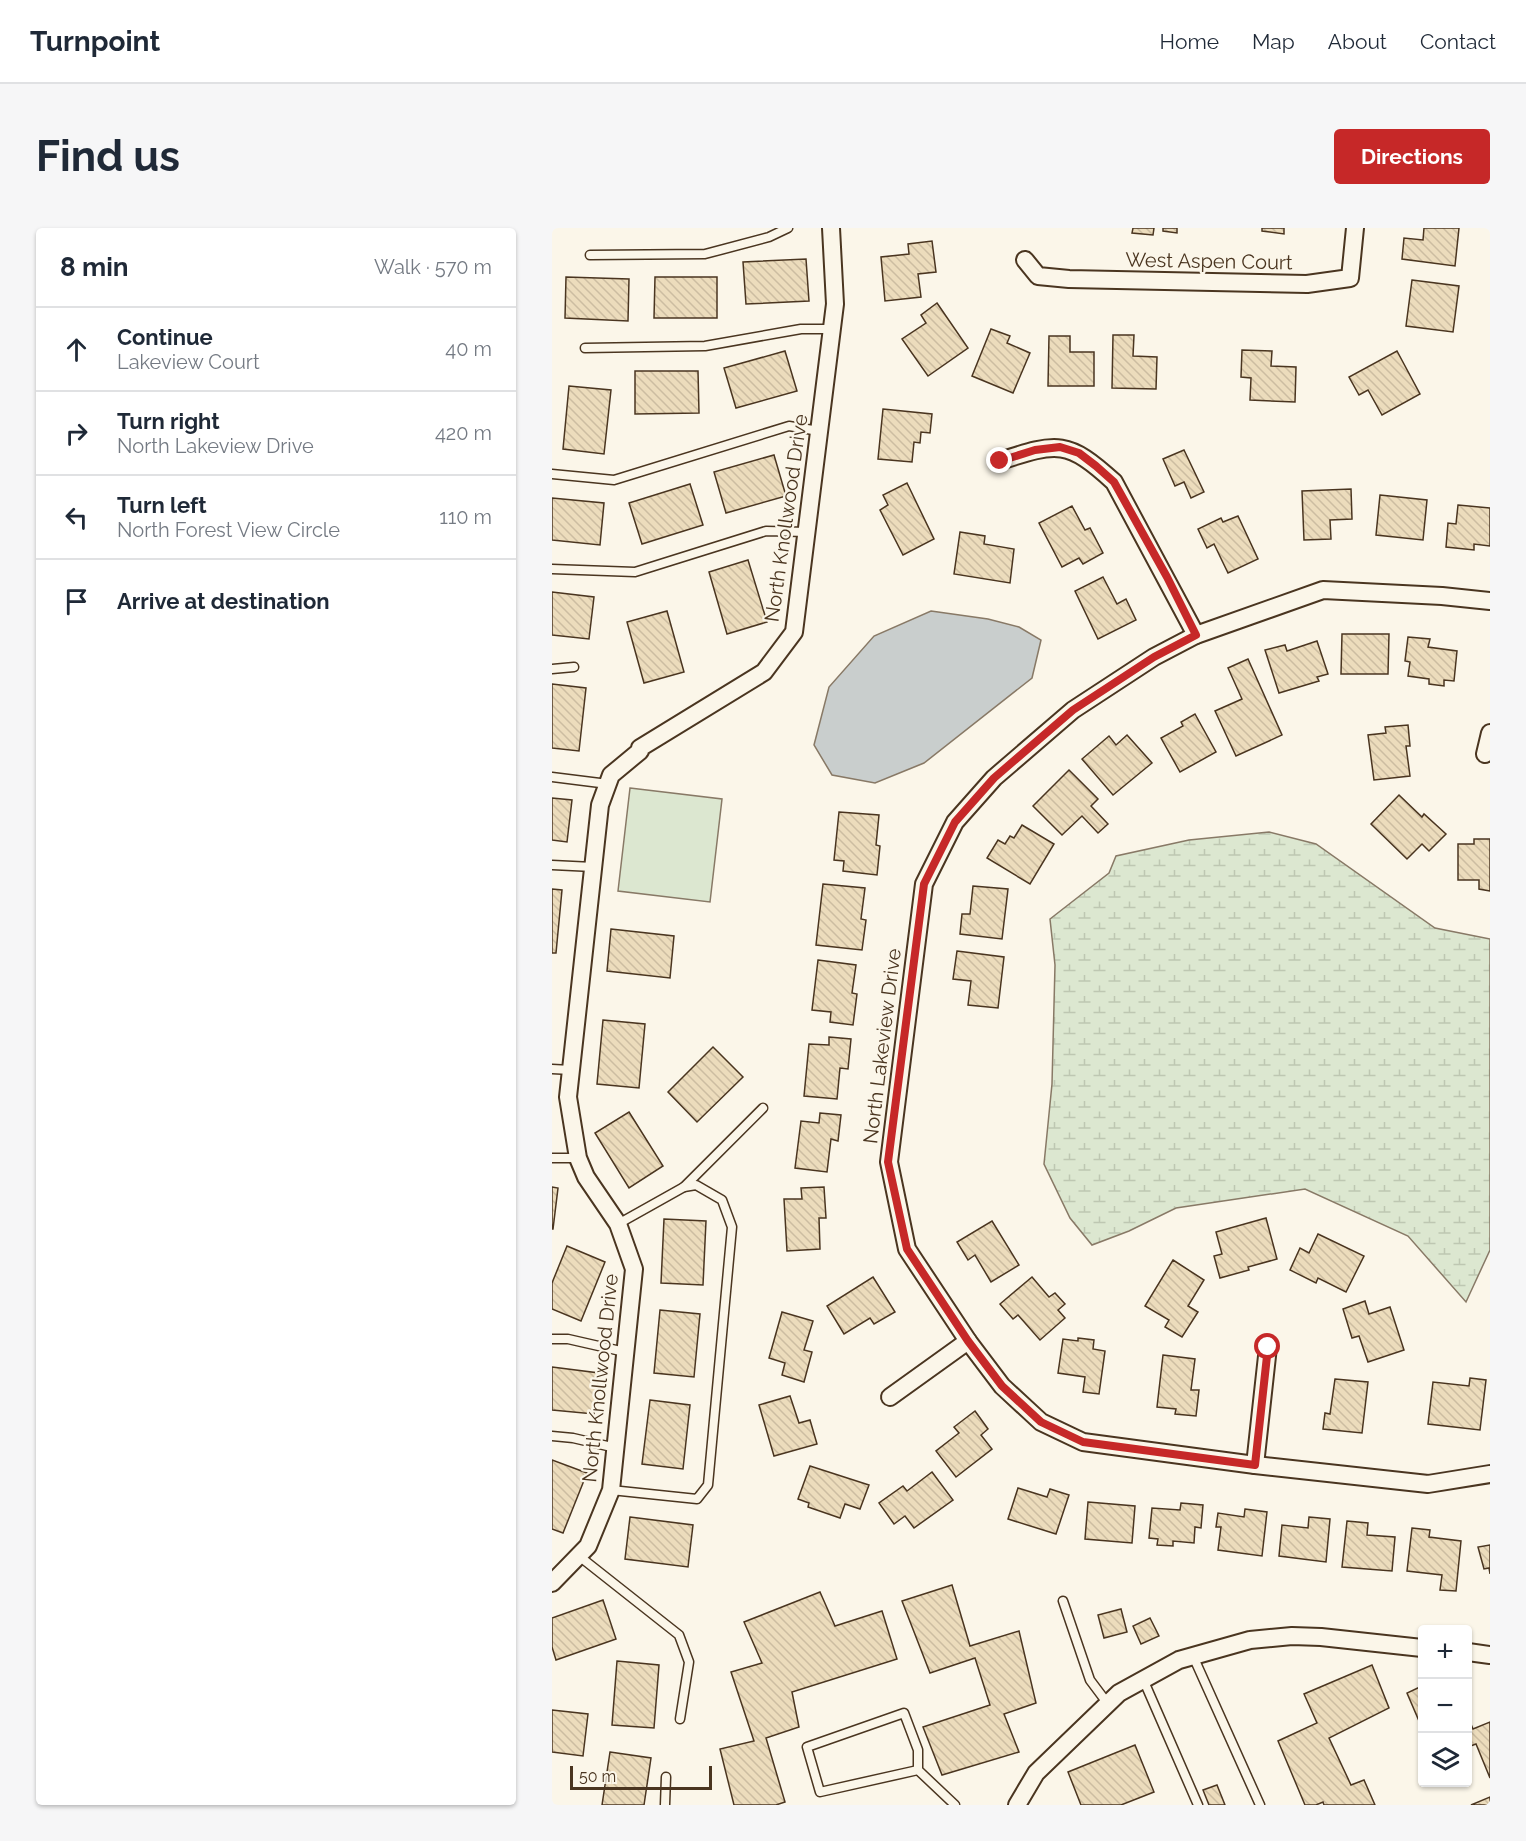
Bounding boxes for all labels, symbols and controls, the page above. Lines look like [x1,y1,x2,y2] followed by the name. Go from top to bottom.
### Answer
[30,25,160,58] text: Turnpoint
[1160,29,1219,54] text: Home
[1252,29,1295,54] text: Map
[1328,29,1387,54] text: About
[1420,29,1496,54] text: Contact
[1334,129,1490,184] button: Directions
[36,132,180,181] text: Find us
[1125,248,1293,274] street label: West Aspen Court
[60,252,128,282] text: 8 min
[374,255,492,279] text: Walk · 570 m
[117,324,213,350] text: Continue
[60,333,93,366] icon: ahead
[445,337,492,361] text: 40 m
[117,350,260,374] text: Lakeview Court
[117,408,220,434] text: Turn right
[760,412,813,623] street label: North Knollwood Drive
[60,417,93,450] icon: right
[435,421,492,445] text: 420 m
[117,434,314,458] text: North Lakeview Drive
[986,447,1012,473] route end
[117,492,207,518] text: Turn left
[60,501,93,534] icon: left
[439,505,492,529] text: 110 m
[117,518,340,542] text: North Forest View Circle
[60,585,93,618] icon: arrive
[117,588,330,614] text: Arrive at destination
[858,947,906,1145] street label: North Lakeview Drive
[577,1272,623,1483] street label: North Knollwood Drive
[1254,1333,1280,1359] route start
[1418,1625,1472,1787] map controls
[1418,1625,1472,1679] button: +
[1418,1679,1472,1733] button: −
[1418,1733,1472,1787] button: layers
[570,1763,712,1790] scale bar
[579,1767,616,1786] text: 50 m

